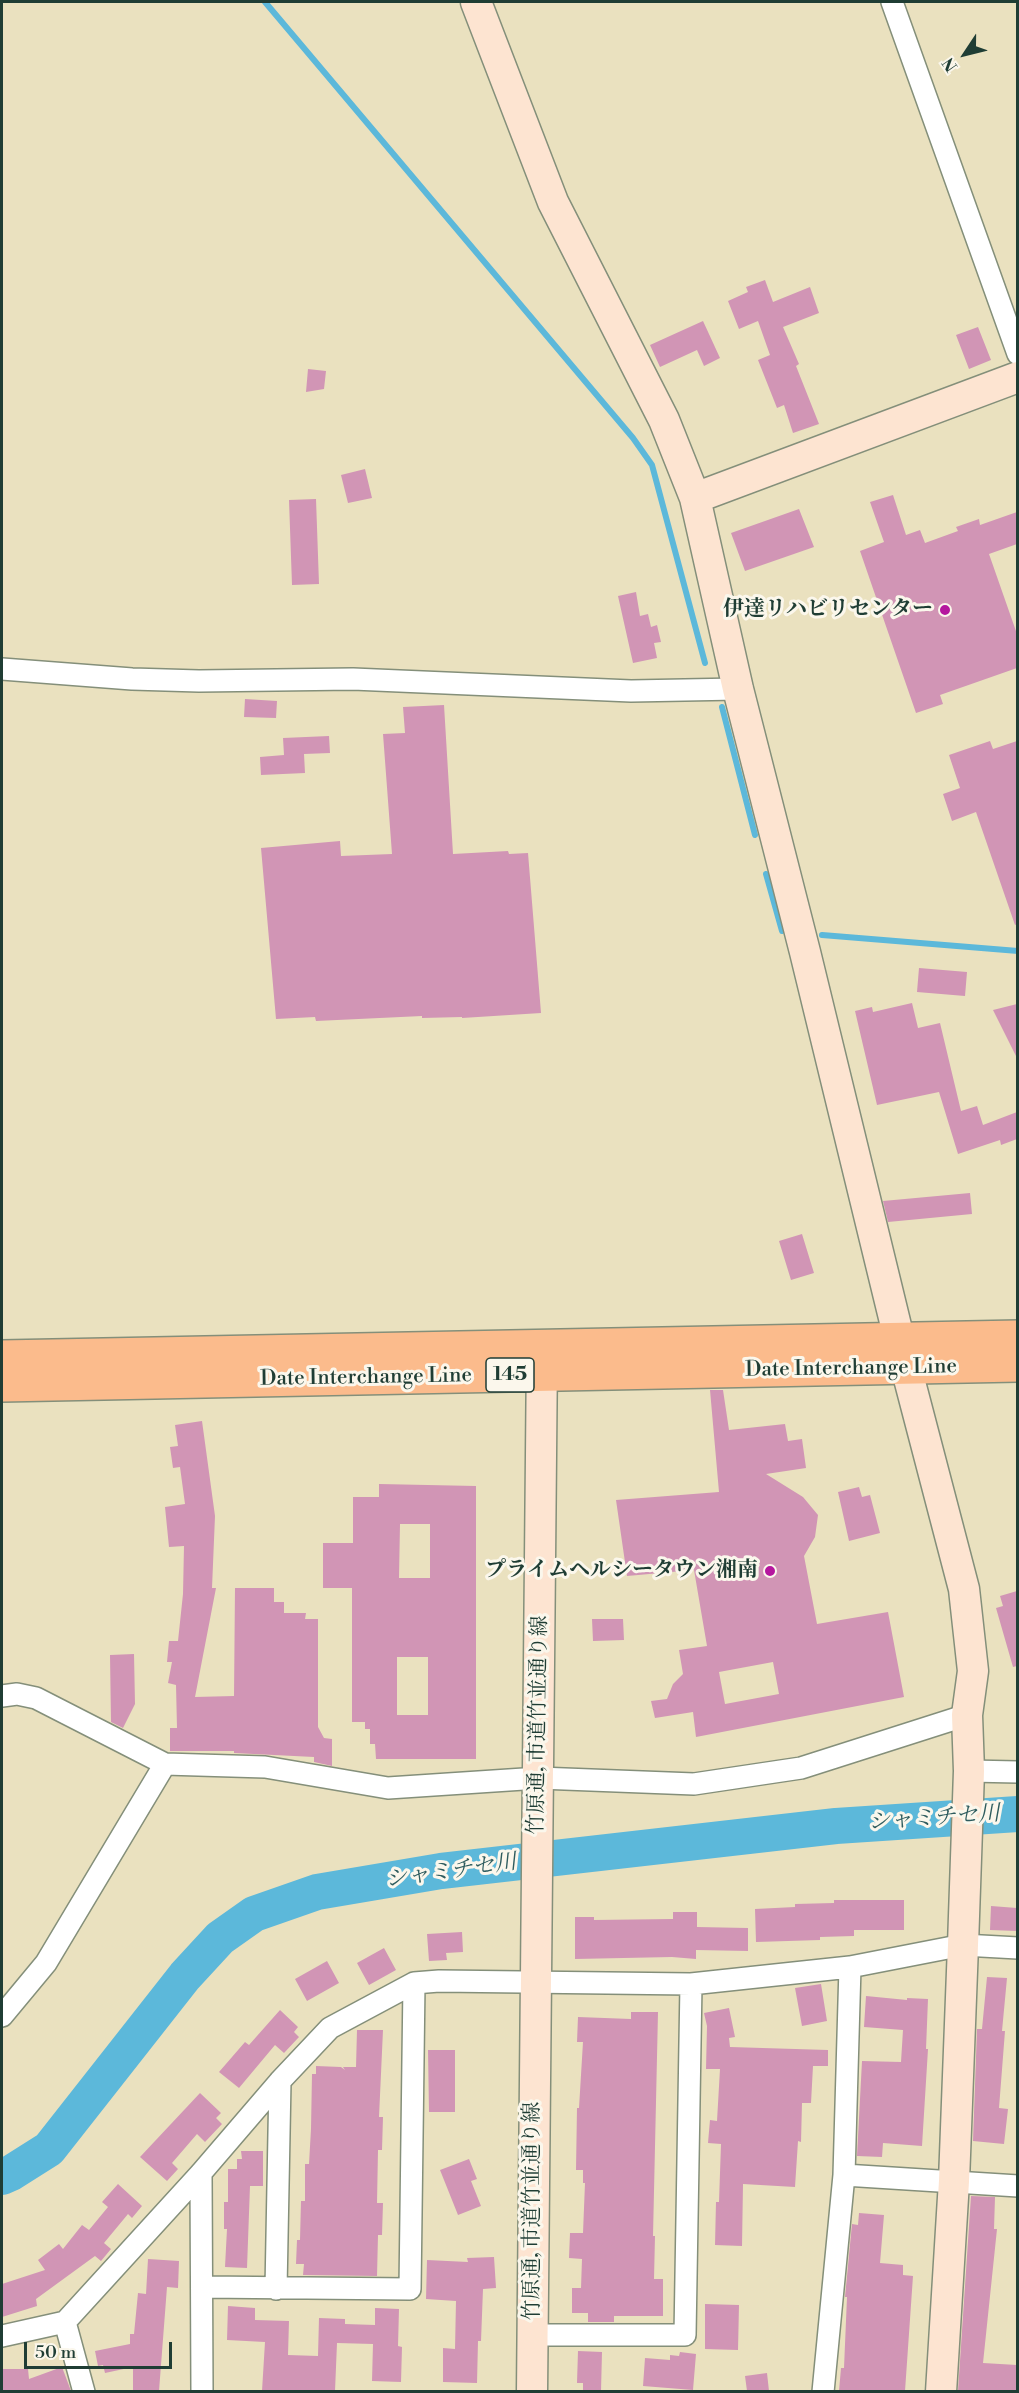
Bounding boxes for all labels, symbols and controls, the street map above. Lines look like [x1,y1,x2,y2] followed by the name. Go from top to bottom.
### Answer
[935,24,995,84] north arrow
[938,53,962,75] text: N
[723,597,933,623] place label: 伊達リハビリセンター
[938,603,952,617] marker: 伊達リハビリセンター
[745,1355,957,1383] street label: Date Interchange Line
[486,1358,534,1392] road number: 145
[260,1364,472,1392] street label: Date Interchange Line
[485,1558,758,1584] place label: プライムヘルシータウン湘南
[763,1564,777,1578] marker: プライムヘルシータウン湘南
[524,1615,554,1835] street label: 竹原通, 市道竹並通り線
[867,1801,1001,1837] water label: シャミチセ川
[384,1850,518,1894] water label: シャミチセ川
[520,2101,546,2321] street label: 竹原通, 市道竹並通り線
[27,2330,176,2368] scale bar
[35,2341,76,2364] text: 50 m

